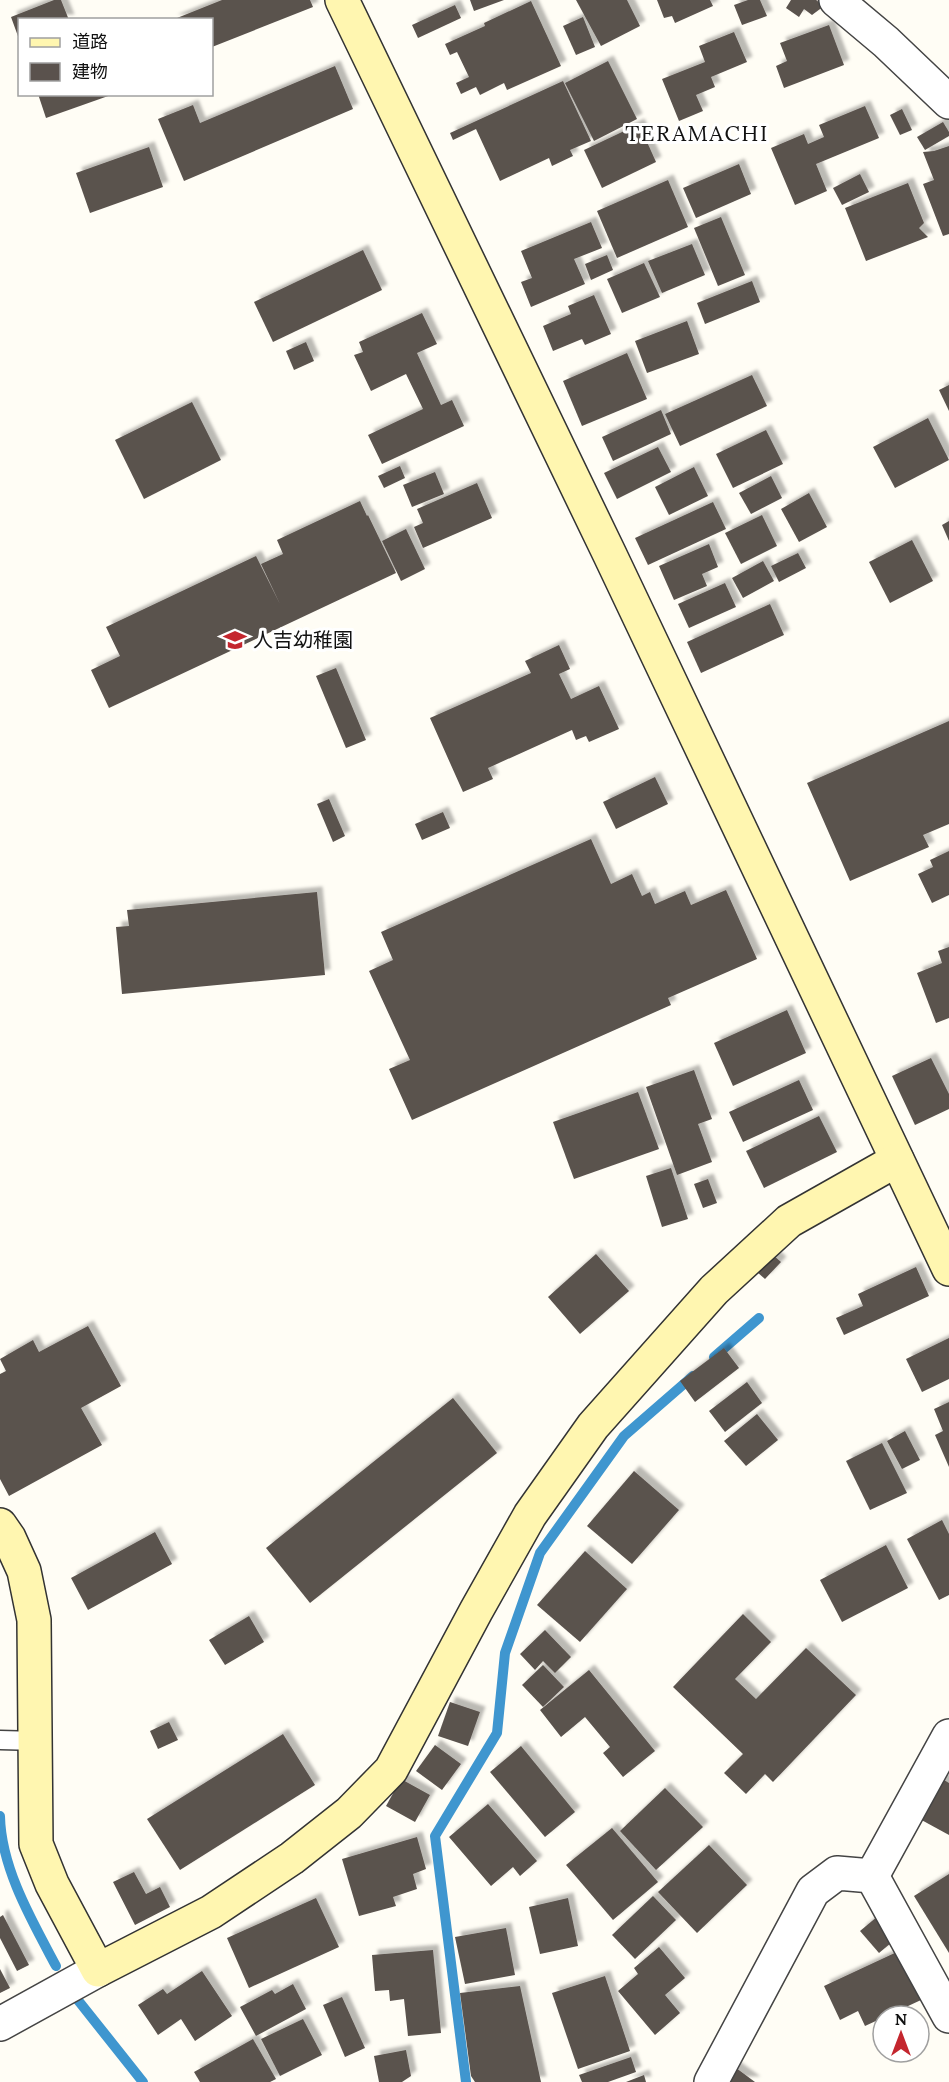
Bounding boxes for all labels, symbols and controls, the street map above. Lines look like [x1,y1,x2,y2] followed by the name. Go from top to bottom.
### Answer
[18,18,213,96] legend
[72,30,108,53] text: 道路
[72,60,108,83] text: 建物
[625,119,769,147] district label: TERAMACHI
[222,627,248,653] school or university icon: 人吉幼稚園
[253,627,353,652] place label: 人吉幼稚園
[871,2004,931,2064] north arrow
[895,2009,907,2029] text: N

